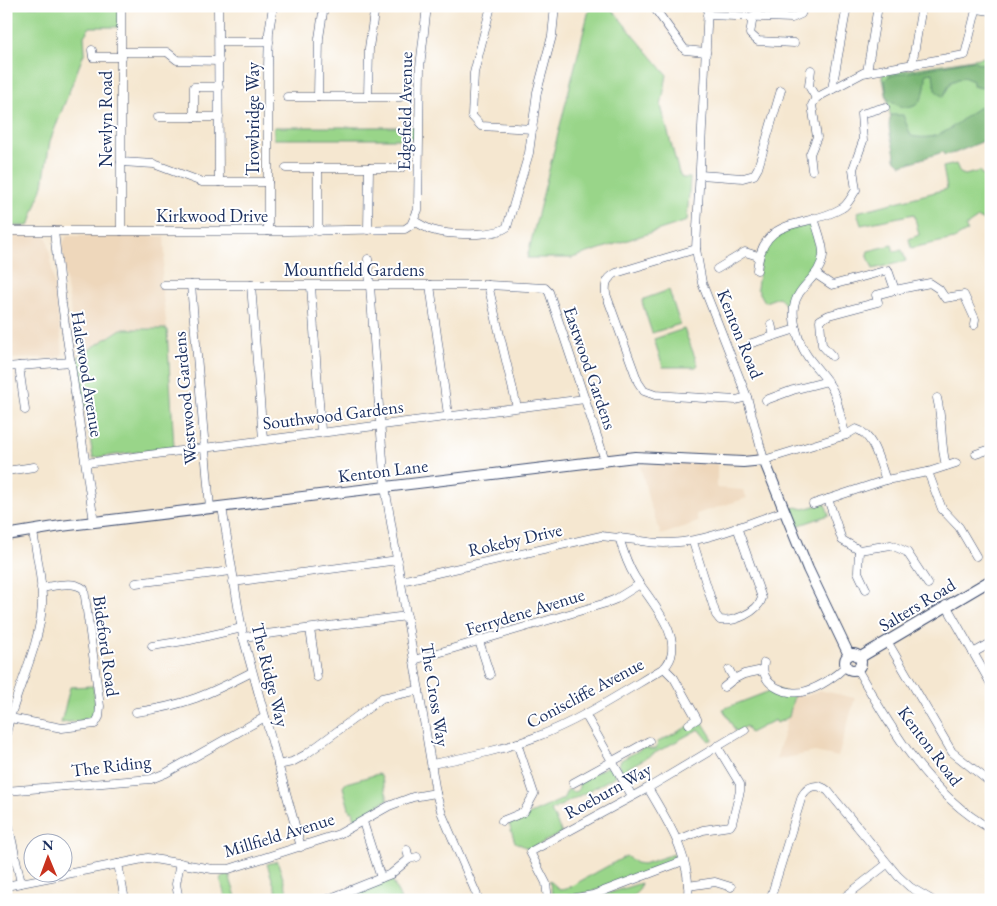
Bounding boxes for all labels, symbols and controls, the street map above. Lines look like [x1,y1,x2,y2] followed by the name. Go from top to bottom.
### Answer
[392,51,417,171] street label: Edgefield Avenue
[241,62,264,176] street label: Trowbridge Way
[94,70,117,167] street label: Newlyn Road
[156,204,268,227] street label: Kirkwood Drive
[284,258,424,281] street label: Mountfield Gardens
[712,286,769,383] street label: Kenton Road
[559,303,622,433] street label: Eastwood Gardens
[66,309,109,439] street label: Halewood Avenue
[167,330,202,465] street label: Westwood Gardens
[261,394,405,435] street label: Southwood Gardens
[337,454,429,487] street label: Kenton Lane
[466,518,564,561] street label: Rokeby Drive
[874,572,960,636] street label: Salters Road
[463,583,587,641] street label: Ferrydene Avenue
[88,594,125,699] street label: Bideford Road
[246,621,295,729] street label: The Ridge Way
[416,642,455,748] street label: The Cross Way
[522,652,647,733] street label: Coniscliffe Avenue
[893,701,968,791] street label: Kenton Road
[70,749,152,782] street label: The Riding
[560,757,656,824] street label: Roeburn Way
[221,807,337,862] street label: Millfield Avenue
[22,834,72,884] north arrow
[42,836,54,854] text: N

